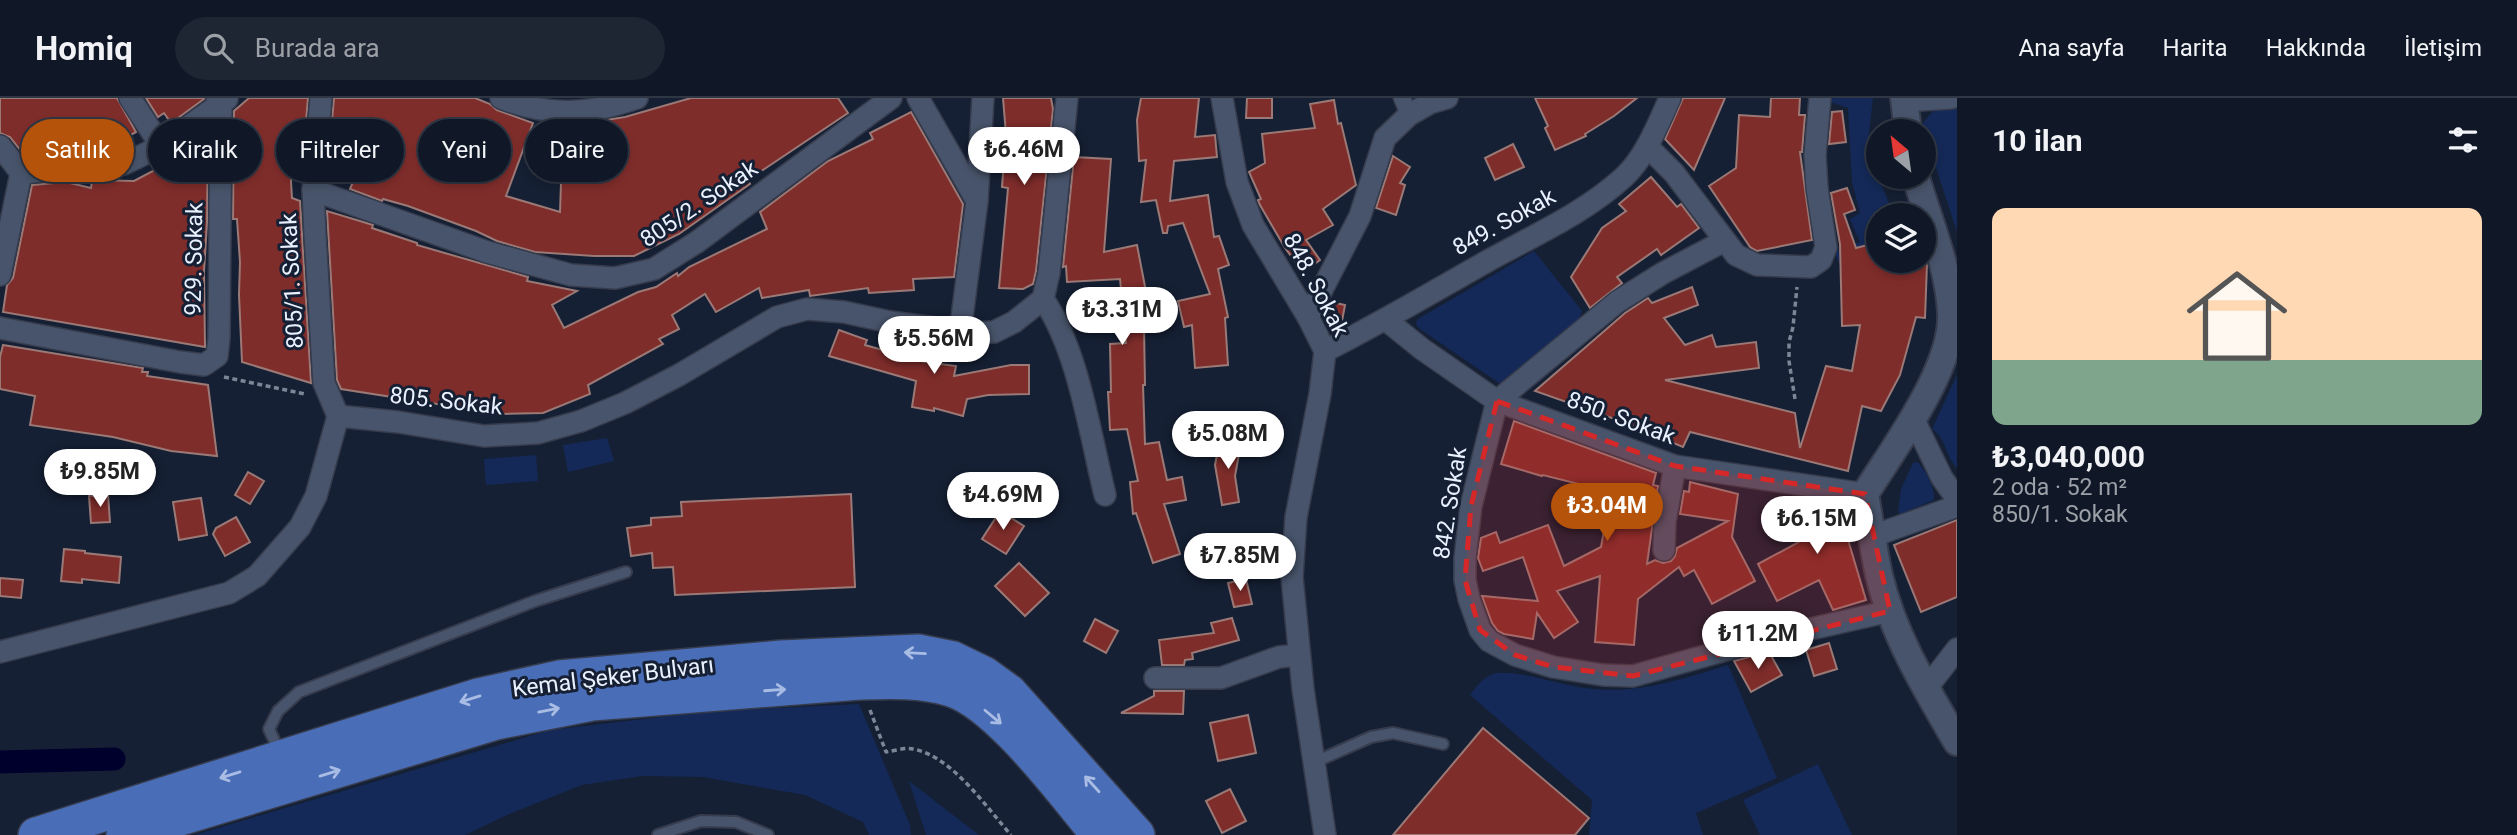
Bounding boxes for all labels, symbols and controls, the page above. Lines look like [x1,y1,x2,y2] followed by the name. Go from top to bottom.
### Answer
[175,17,665,80] search box
[35,29,133,68] text: Homiq
[199,29,237,67] icon: search
[255,33,380,63] text: Burada ara
[2019,34,2125,62] text: Ana sayfa
[2163,34,2228,62] text: Harita
[2266,34,2366,62] text: Hakkında
[2404,34,2482,62] text: İletişim
[21,119,134,182] chip: Satılık
[148,119,262,182] chip: Kiralık
[276,119,404,182] chip: Filtreler
[418,119,511,182] chip: Yeni
[525,119,628,182] chip: Daire
[1866,119,1936,189] north arrow
[1866,119,1936,273] map controls
[2444,121,2482,159] icon: filters
[1992,123,2083,158] text: 10 ilan
[967,127,1081,187] pin: ₺6.46M
[984,136,1064,163] text: ₺6.46M
[635,155,763,253] street label: 805/2. Sokak
[1448,183,1560,261] street label: 849. Sokak
[180,202,208,316] street label: 929. Sokak
[1866,203,1936,273] button: layers
[275,212,309,349] street label: 805/1. Sokak
[1278,229,1355,342] street label: 848. Sokak
[2174,253,2300,379] icon: home
[1065,288,1179,347] pin: ₺3.31M
[1082,296,1162,323] text: ₺3.31M
[877,316,991,376] pin: ₺5.56M
[894,325,974,352] text: ₺5.56M
[388,382,504,420] street label: 805. Sokak
[1563,386,1679,450] street label: 850. Sokak
[1171,412,1285,471] pin: ₺5.08M
[1188,420,1268,447] text: ₺5.08M
[1992,439,2145,474] text: ₺3,040,000
[1428,445,1472,561] street label: 842. Sokak
[43,450,157,509] pin: ₺9.85M
[60,458,140,485] text: ₺9.85M
[946,472,1060,532] pin: ₺4.69M
[1992,474,2127,501] text: 2 oda · 52 m²
[963,481,1043,508] text: ₺4.69M
[1550,484,1664,543] pin: ₺3.04M
[1567,492,1647,519] text: ₺3.04M
[1760,496,1874,556] pin: ₺6.15M
[1992,501,2128,528] text: 850/1. Sokak
[1777,505,1857,532] text: ₺6.15M
[1183,533,1297,593] pin: ₺7.85M
[1200,542,1280,569] text: ₺7.85M
[1701,612,1815,671] pin: ₺11.2M
[1718,620,1798,647] text: ₺11.2M
[904,647,927,660] one-way arrow
[511,651,715,703] street label: Kemal Şeker Bulvarı
[764,683,787,696] one-way arrow
[460,693,482,706] one-way arrow
[537,703,560,717] one-way arrow
[984,709,1002,724] one-way arrow
[319,765,341,778] one-way arrow
[219,769,241,782] one-way arrow
[1084,775,1100,793] one-way arrow

